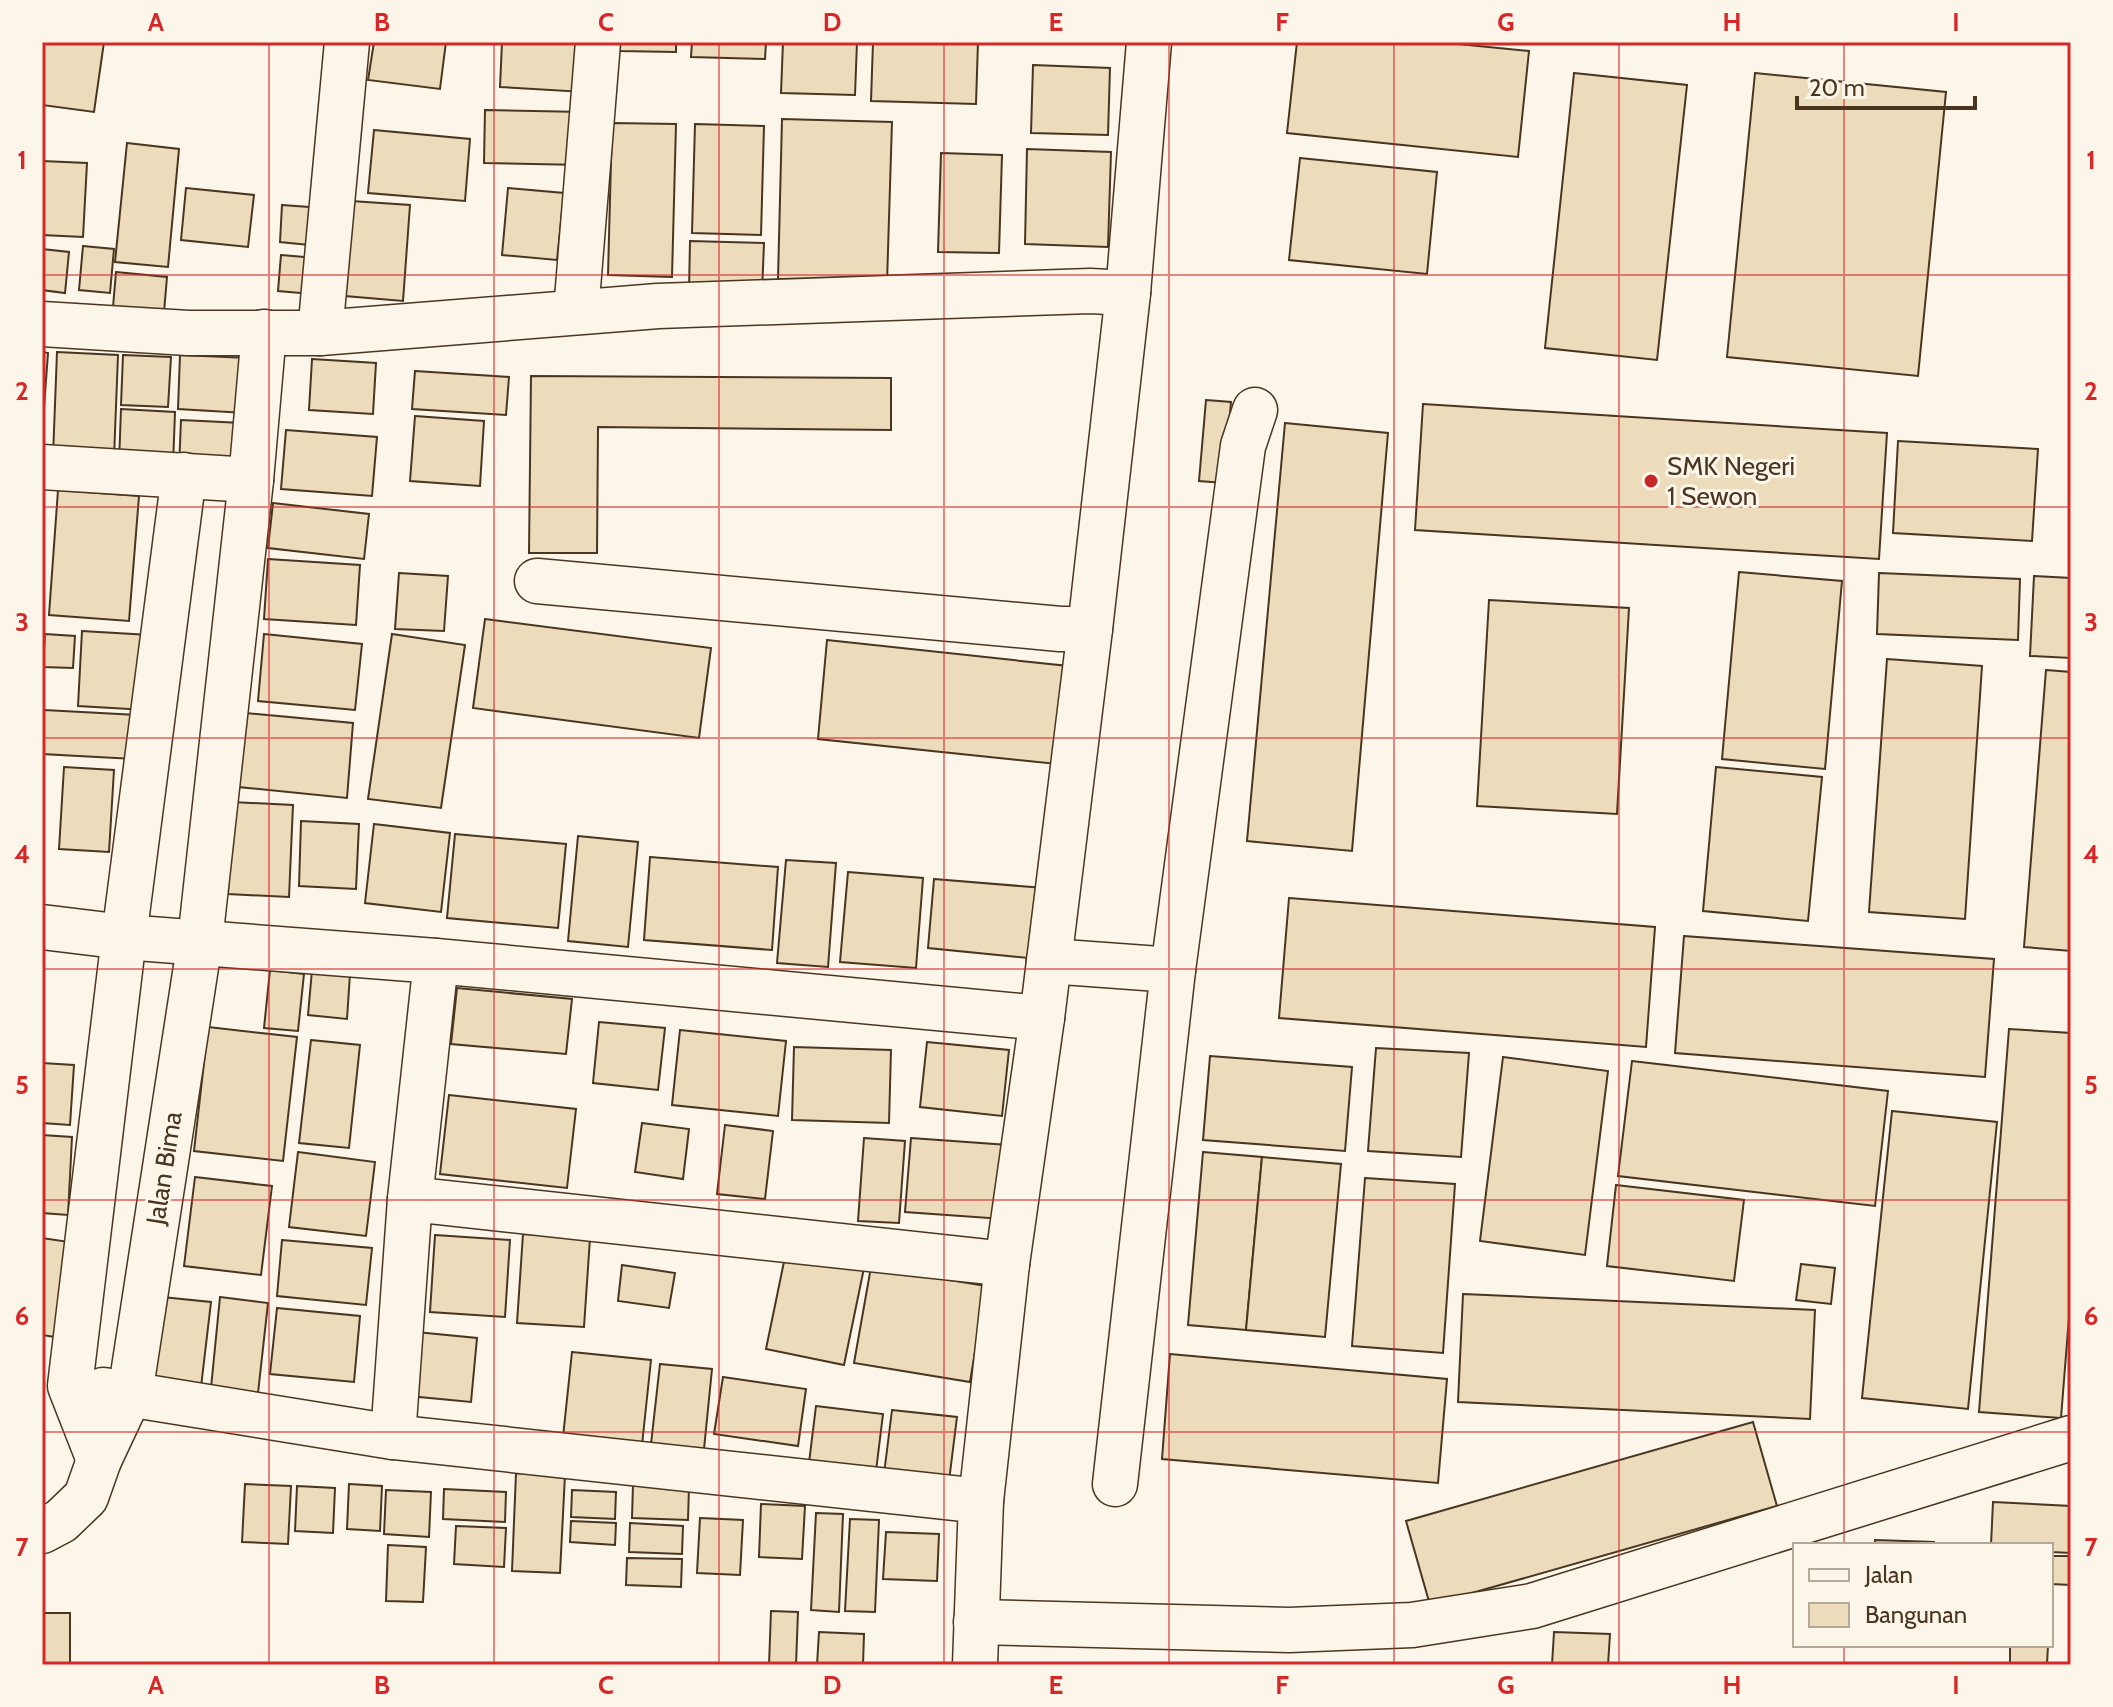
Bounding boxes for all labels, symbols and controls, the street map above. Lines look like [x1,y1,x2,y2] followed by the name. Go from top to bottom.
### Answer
[148,6,165,38] text: A
[374,6,390,38] text: B
[598,6,614,38] text: C
[823,6,841,38] text: D
[1049,6,1063,38] text: E
[1275,6,1289,38] text: F
[1497,6,1515,38] text: G
[1723,6,1741,38] text: H
[1952,6,1960,38] text: I
[1797,60,1975,110] scale bar
[1809,73,1865,102] text: 20 m
[17,144,27,176] text: 1
[2086,144,2096,176] text: 1
[15,375,29,407] text: 2
[2084,375,2098,407] text: 2
[1667,450,1795,512] place label: SMK Negeri 1 Sewon
[1642,472,1660,490] marker: SMK Negeri 1 Sewon
[15,606,29,638] text: 3
[2084,606,2098,638] text: 3
[14,838,30,870] text: 4
[2083,838,2099,870] text: 4
[15,1069,29,1101] text: 5
[2084,1069,2098,1101] text: 5
[139,1109,189,1228] street label: Jalan Bima
[15,1300,29,1332] text: 6
[2084,1300,2098,1332] text: 6
[15,1531,29,1563] text: 7
[2084,1531,2098,1563] text: 7
[1793,1543,2053,1647] legend
[1864,1560,1913,1589] text: Jalan
[1865,1600,1967,1629] text: Bangunan
[148,1669,165,1701] text: A
[374,1669,390,1701] text: B
[598,1669,614,1701] text: C
[823,1669,841,1701] text: D
[1049,1669,1063,1701] text: E
[1275,1669,1289,1701] text: F
[1497,1669,1515,1701] text: G
[1723,1669,1741,1701] text: H
[1952,1669,1960,1701] text: I

